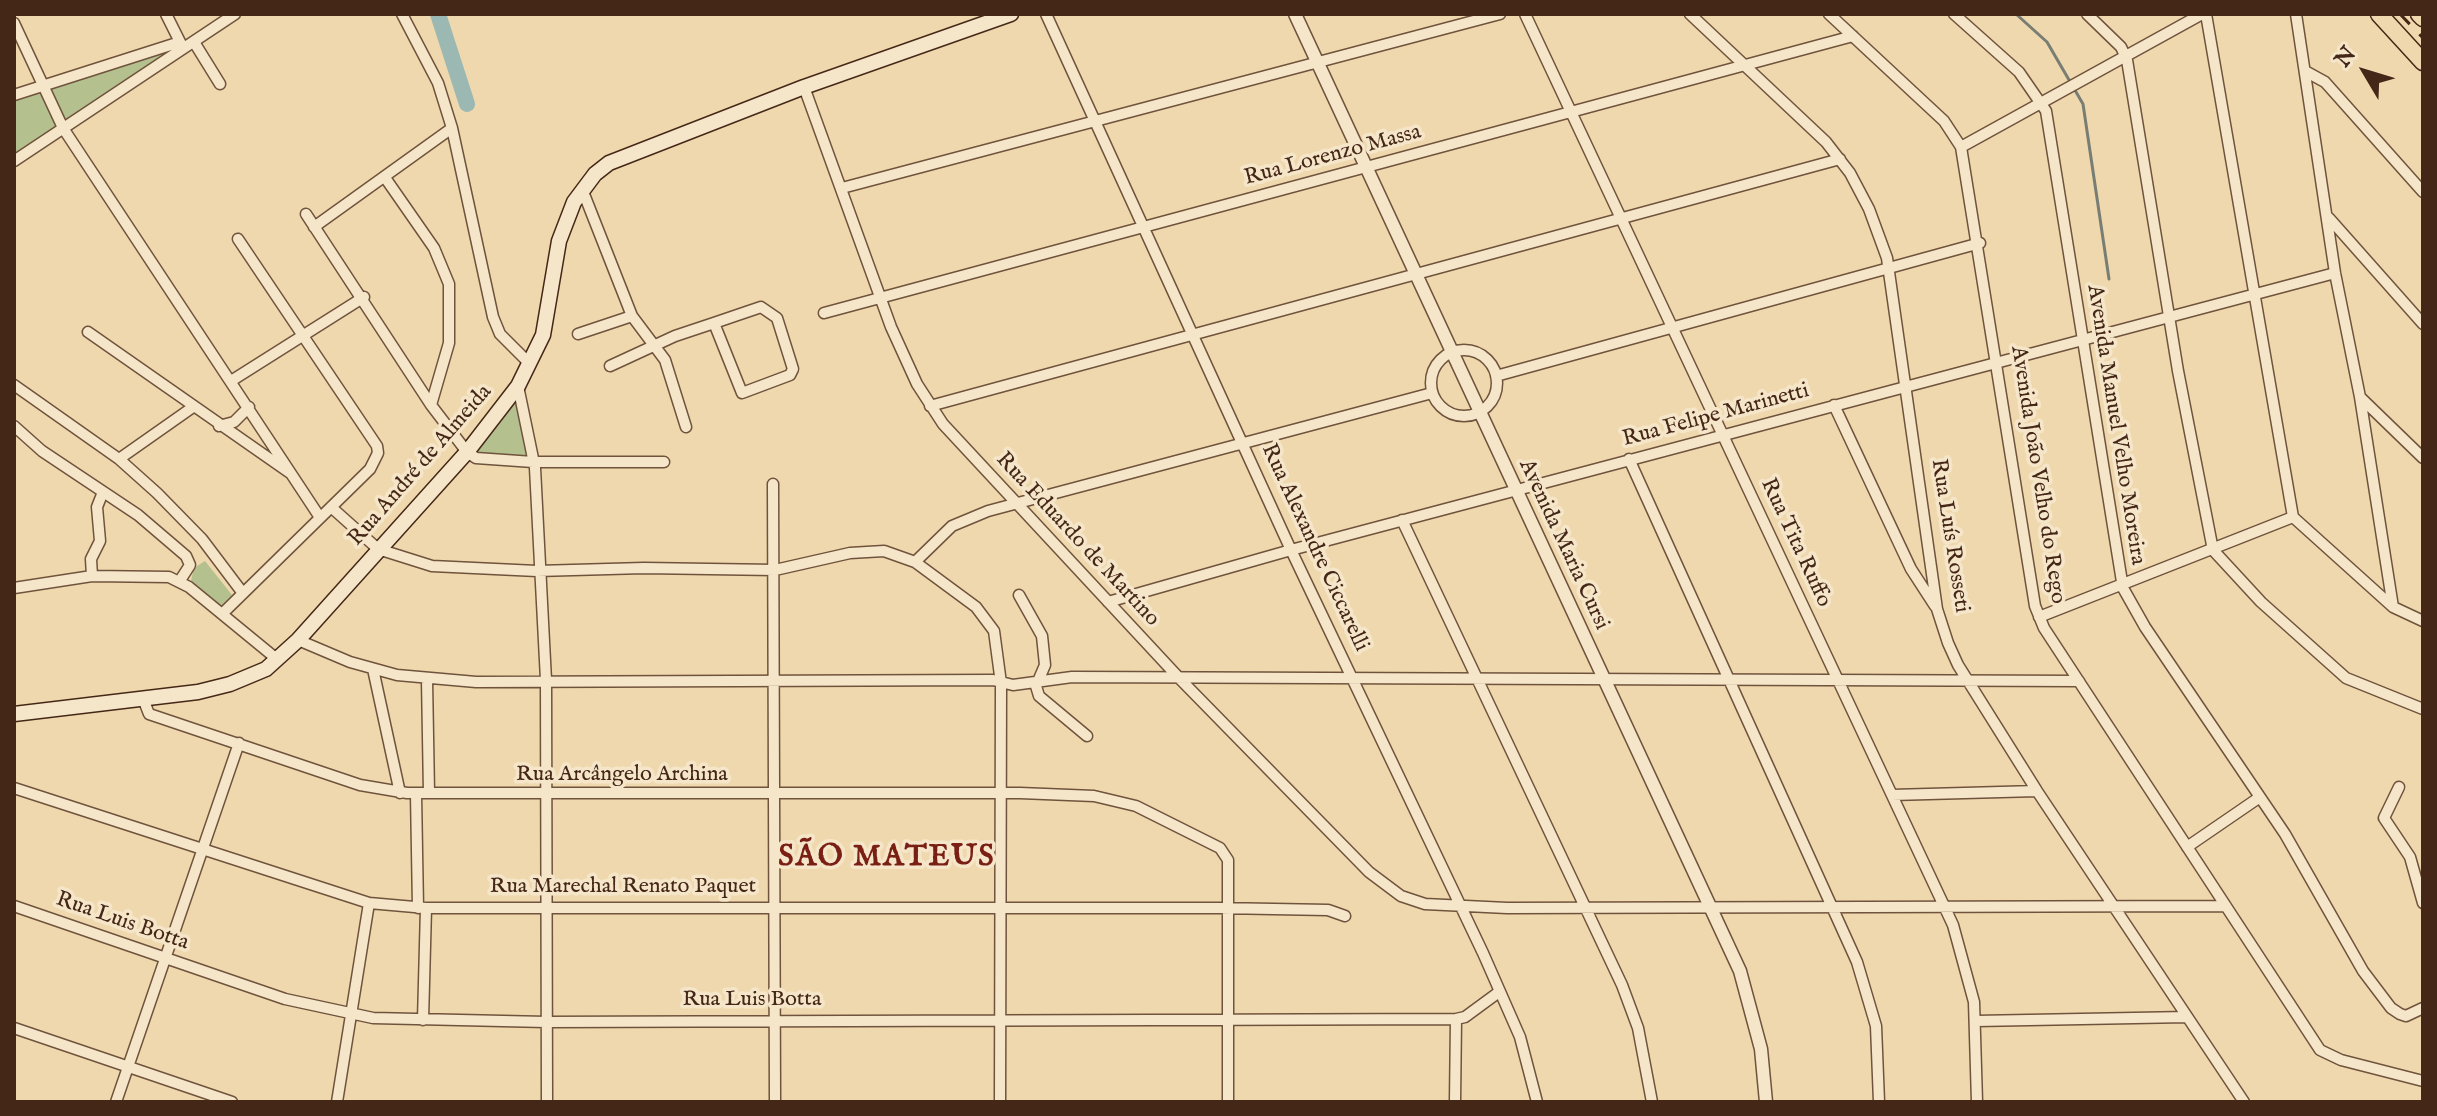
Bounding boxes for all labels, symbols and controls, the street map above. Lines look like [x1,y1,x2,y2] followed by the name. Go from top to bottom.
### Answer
[2325,32,2405,112] north arrow
[2329,41,2363,73] text: N
[1242,120,1424,192] street label: Rua Lorenzo Massa
[2080,283,2150,567] street label: Avenida Manuel Velho Moreira
[2004,344,2070,606] street label: Avenida João Velho do Rego
[1620,378,1812,454] street label: Rua Felipe Marinetti
[344,380,498,552] street label: Rua André de Almeida
[1254,440,1374,656] street label: Rua Alexandre Ciccarelli
[989,447,1165,633] street label: Rua Eduardo de Martino
[1512,456,1614,634] street label: Avenida Maria Cursi
[1924,457,1974,615] street label: Rua Luís Rosseti
[1754,474,1836,612] street label: Rua Tita Ruffo
[516,762,728,788] street label: Rua Arcângelo Archina
[778,841,996,877] district label: SÃO MATEUS
[490,874,756,900] street label: Rua Marechal Renato Paquet
[52,887,192,957] street label: Rua Luis Botta
[683,987,821,1013] street label: Rua Luis Botta

